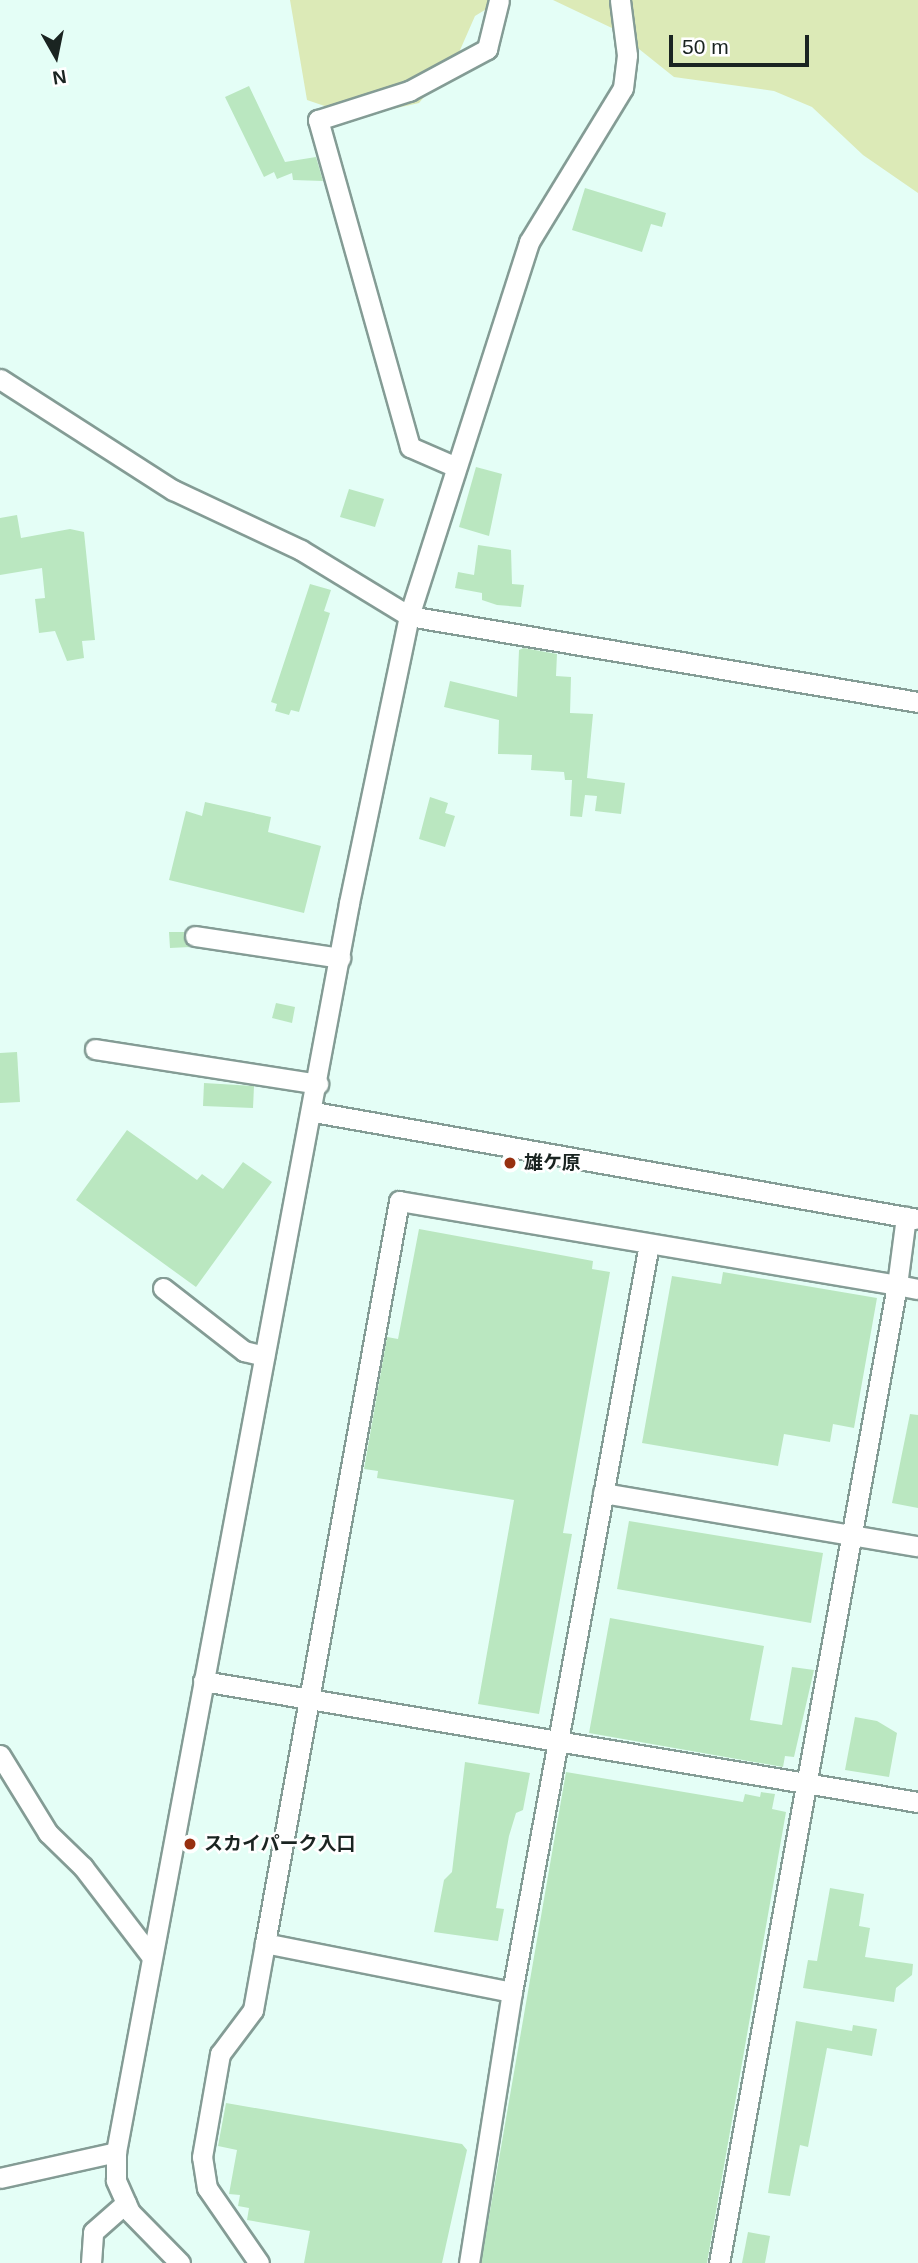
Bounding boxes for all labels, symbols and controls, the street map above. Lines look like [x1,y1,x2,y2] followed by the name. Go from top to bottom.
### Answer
[21,21,91,91] north arrow
[673,21,813,65] scale bar
[682,35,729,58] text: 50 m
[51,66,68,89] text: N
[524,1152,581,1174] place label: 雄ケ原
[502,1155,518,1171] marker: 雄ケ原
[204,1833,356,1855] place label: スカイパーク入口
[182,1836,198,1852] marker: スカイパーク入口

